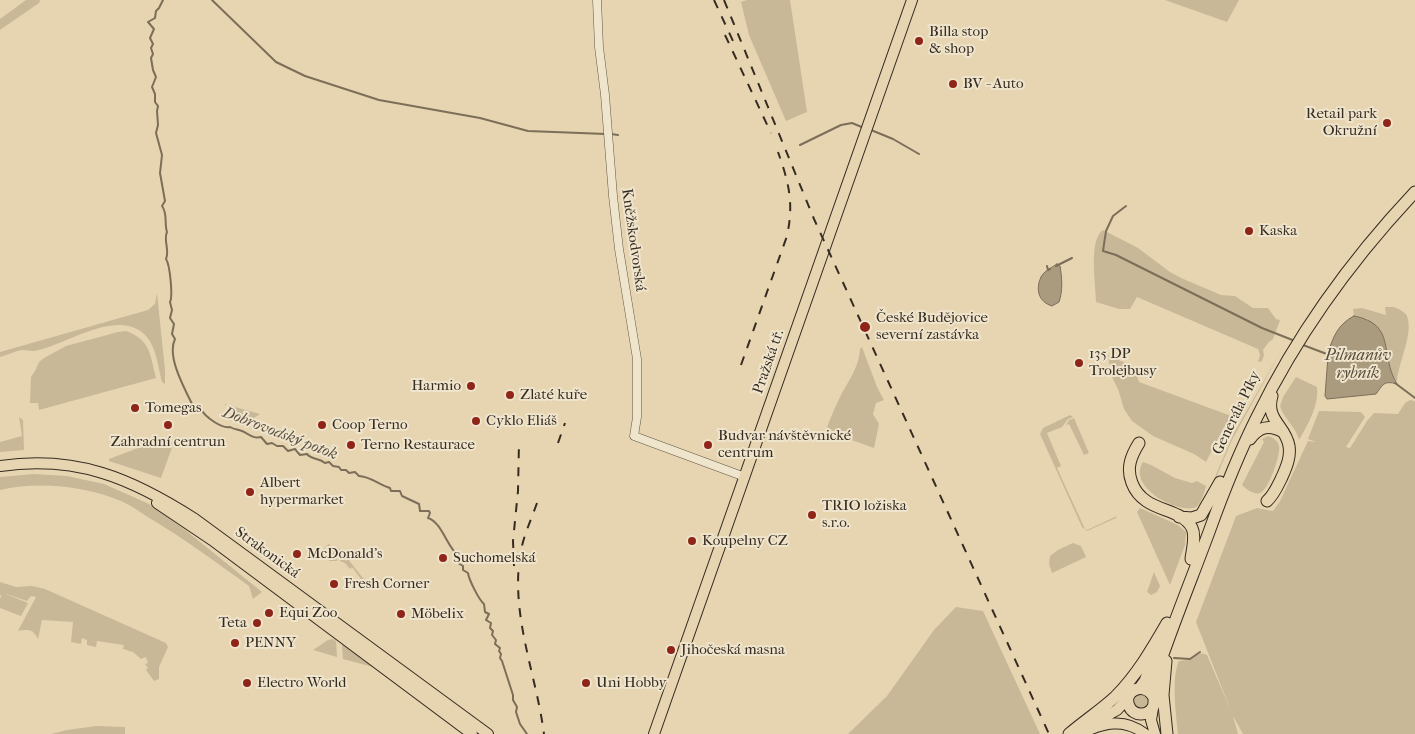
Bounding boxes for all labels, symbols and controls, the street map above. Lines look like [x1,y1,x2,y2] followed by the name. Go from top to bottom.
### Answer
[929,23,988,58] place label: Billa stop & shop
[913,35,925,47] marker: Billa stop & shop
[963,75,1024,93] place label: BV - Auto
[947,78,959,90] marker: BV - Auto
[1306,105,1377,140] place label: Retail park Okružní
[1381,117,1393,129] marker: Retail park Okružní
[617,188,649,292] street label: Kněžskodvorská
[1259,222,1297,240] place label: Kaska
[1243,225,1255,237] marker: Kaska
[876,309,988,344] place label: České Budějovice severní zastávka
[858,320,872,334] marker: České Budějovice severní zastávka
[750,327,788,397] street label: Pražská tř.
[1089,345,1157,380] place label: 135 DP Trolejbusy
[1325,346,1391,384] water label: Pilmanův rybník
[1073,357,1085,369] marker: 135 DP Trolejbusy
[1209,368,1265,458] street label: Generála Píky
[411,377,461,395] place label: Harmio
[465,380,477,392] marker: Harmio
[520,386,587,404] place label: Zlaté kuře
[504,389,516,401] marker: Zlaté kuře
[145,399,202,417] place label: Tomegas
[129,402,141,414] marker: Tomegas
[220,403,340,465] water label: Dobrovodský potok
[486,412,557,430] place label: Cyklo Eliáš
[470,415,482,427] marker: Cyklo Eliáš
[332,416,408,434] place label: Coop Terno
[162,419,174,431] marker: Zahradní centrun
[316,419,328,431] marker: Coop Terno
[718,427,851,462] place label: Budvar návštěvnické centrum
[111,433,225,451] place label: Zahradní centrun
[361,436,475,454] place label: Terno Restaurace
[345,439,357,451] marker: Terno Restaurace
[702,439,714,451] marker: Budvar návštěvnické centrum
[260,474,344,509] place label: Albert hypermarket
[244,486,256,498] marker: Albert hypermarket
[822,497,907,532] place label: TRIO ložiska s.r.o.
[806,509,818,521] marker: TRIO ložiska s.r.o.
[231,523,303,583] street label: Strakonická
[702,532,788,550] place label: Koupelny CZ
[686,535,698,547] marker: Koupelny CZ
[307,545,383,563] place label: McDonald's
[291,548,303,560] marker: McDonald's
[453,549,536,567] place label: Suchomelská
[437,552,449,564] marker: Suchomelská
[344,575,429,593] place label: Fresh Corner
[328,578,340,590] marker: Fresh Corner
[279,604,337,622] place label: Equi Zoo
[411,605,464,623] place label: Möbelix
[263,607,275,619] marker: Equi Zoo
[395,608,407,620] marker: Möbelix
[218,614,247,632] place label: Teta
[251,617,263,629] marker: Teta
[245,634,296,652] place label: PENNY
[229,637,241,649] marker: PENNY
[681,641,785,659] place label: Jihočeská masna
[665,644,677,656] marker: Jihočeská masna
[257,674,346,692] place label: Electro World
[596,674,666,692] place label: Uni Hobby
[241,677,253,689] marker: Electro World
[580,677,592,689] marker: Uni Hobby

